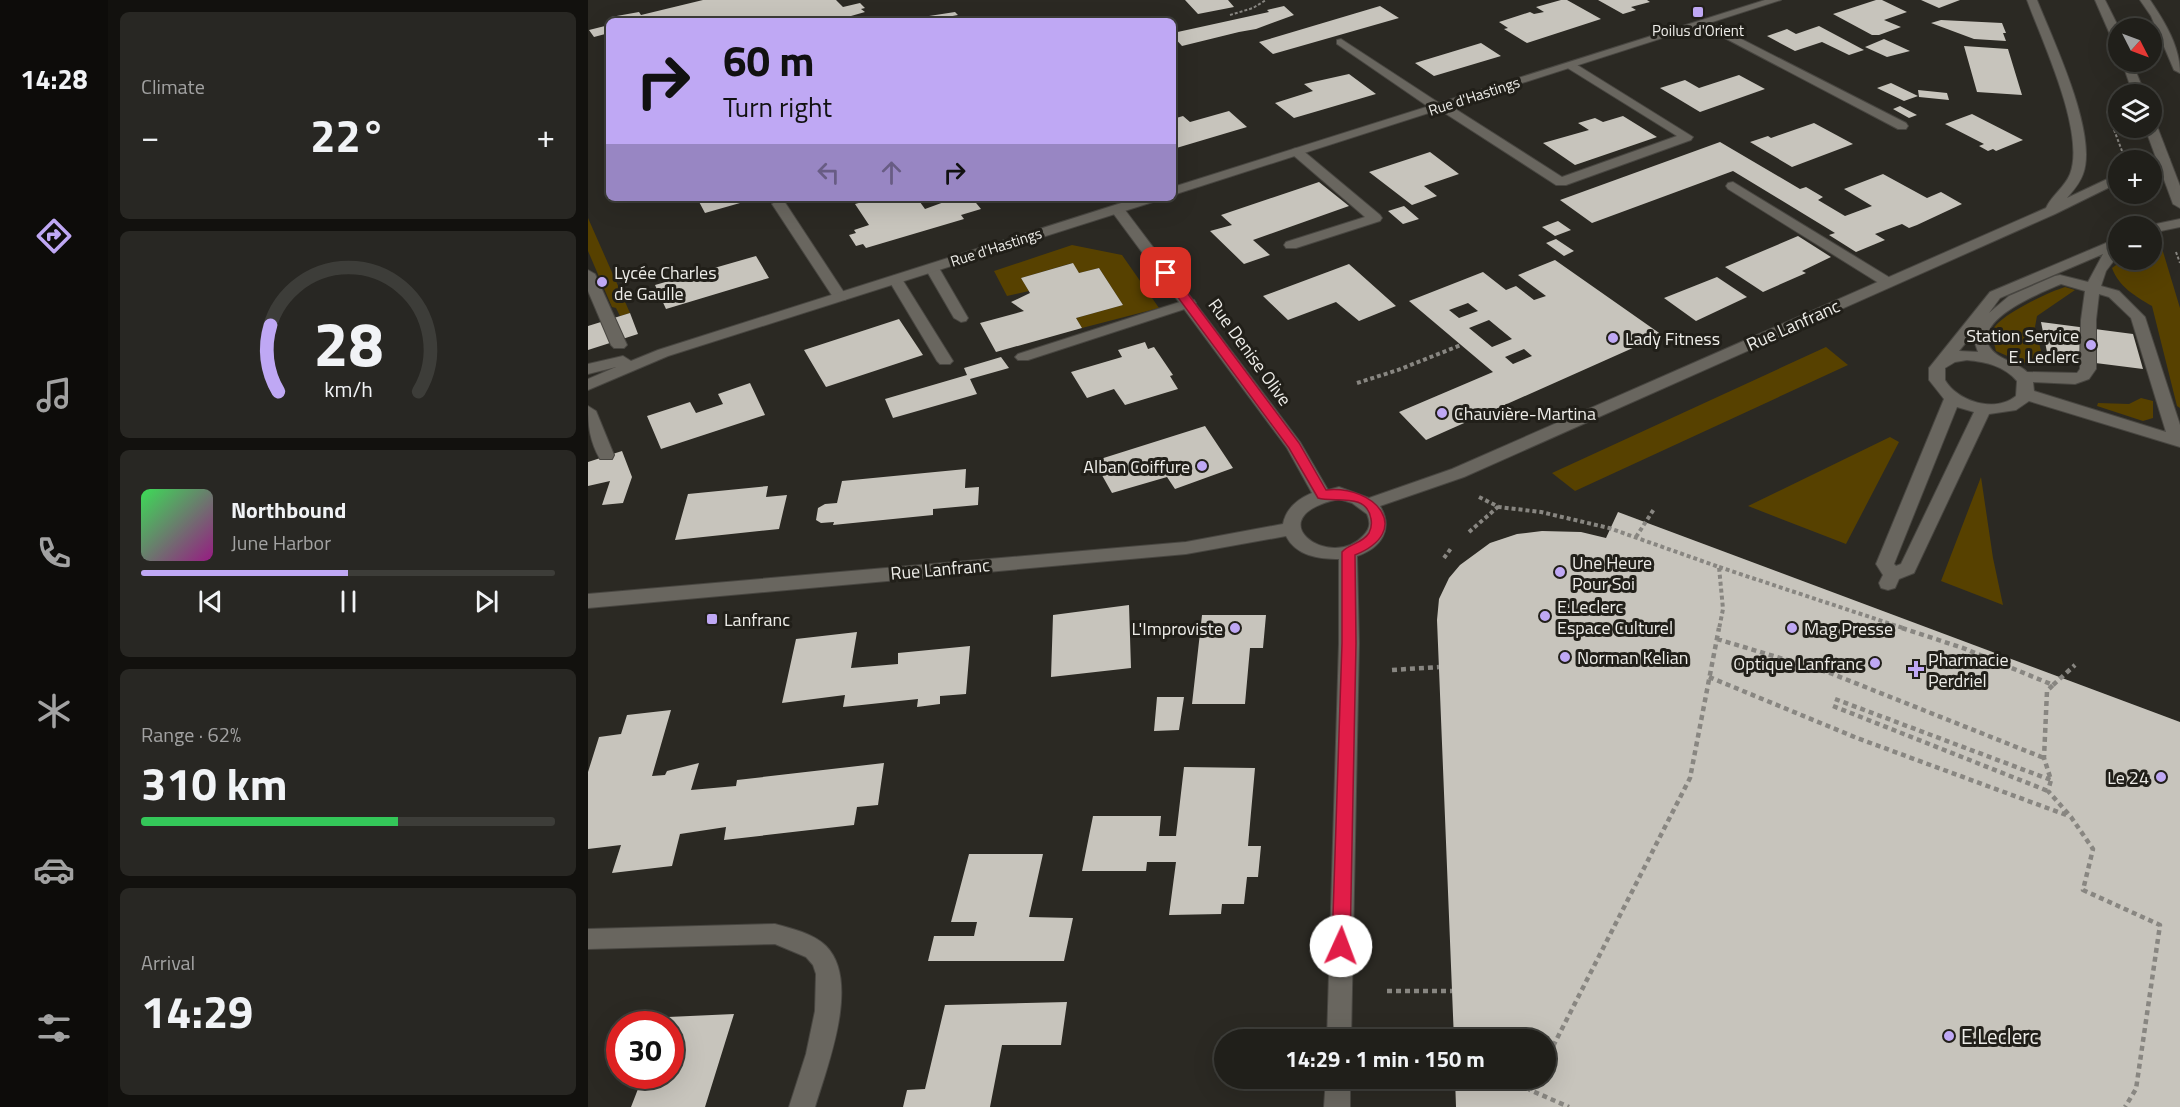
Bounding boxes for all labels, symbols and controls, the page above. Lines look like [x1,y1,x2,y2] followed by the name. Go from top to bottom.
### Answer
[1691,5,1705,19] marker: Poilus d'Orient
[2108,18,2162,72] north arrow
[2108,18,2162,270] map controls
[1652,19,1745,42] place label: Poilus d'Orient
[723,28,815,92] text: 60 m
[624,42,702,120] icon: right
[20,58,88,99] text: 14:28
[1425,70,1523,122] street label: Rue d'Hastings
[141,71,205,102] text: Climate
[2108,84,2162,138] button: layers
[723,86,832,127] text: Turn right
[310,101,386,169] text: 22°
[141,111,159,161] text: −
[537,111,555,161] text: +
[2108,150,2162,204] button: +
[812,156,845,189] icon: left
[875,156,908,189] icon: ahead
[938,156,971,189] icon: right
[33,215,75,257] icon: directions
[2108,216,2162,270] button: −
[947,221,1045,273] street label: Rue d'Hastings
[1140,247,1191,298] pin
[1149,256,1182,289] icon: arrive
[614,259,717,307] place label: Lycée Charles de Gaulle
[595,275,609,289] marker: Lycée Charles de Gaulle
[1742,292,1844,358] street label: Rue Lanfranc
[1202,293,1298,411] street label: Rue Denise Olive
[313,295,383,390] text: 28
[1966,322,2079,370] place label: Station Service E. Leclerc
[1625,325,1720,352] place label: Lady Fitness
[1606,331,1620,345] marker: Lady Fitness
[2084,338,2098,352] marker: Station Service E. Leclerc
[324,373,372,405] text: km/h
[33,374,75,416] icon: music
[1454,400,1596,427] place label: Chauvière-Martina
[1435,406,1449,420] marker: Chauvière-Martina
[1083,453,1190,480] place label: Alban Coiffure
[1195,459,1209,473] marker: Alban Coiffure
[231,493,346,527] text: Northbound
[231,527,331,558] text: June Harbor
[33,532,75,574] icon: phone
[1572,549,1652,597] place label: Une Heure Pour Soi
[889,551,991,587] street label: Rue Lanfranc
[1553,565,1567,579] marker: Une Heure Pour Soi
[194,585,227,618] icon: previous
[332,585,365,618] icon: pause
[470,585,503,618] icon: next
[1557,593,1673,641] place label: E.Leclerc Espace Culturel
[724,606,790,633] place label: Lanfranc
[1538,609,1552,623] marker: E.Leclerc Espace Culturel
[705,612,719,626] marker: Lanfranc
[1132,615,1223,642] place label: L'Improviste
[1804,615,1893,642] place label: Mag Presse
[1228,621,1242,635] marker: L'Improviste
[1785,621,1799,635] marker: Mag Presse
[1577,644,1688,671] place label: Norman Kelian
[1928,646,2009,694] place label: Pharmacie Perdriel
[1558,650,1572,664] marker: Norman Kelian
[1733,650,1863,677] place label: Optique Lanfranc
[1868,656,1882,670] marker: Optique Lanfranc
[1909,662,1923,676] marker: Pharmacie Perdriel
[33,690,75,732] icon: climate
[141,719,241,750] text: Range · 62%
[141,749,287,817] text: 310 km
[2107,764,2149,791] place label: Le 24
[2154,770,2168,784] marker: Le 24
[33,849,75,891] icon: car
[1309,914,1373,978] position arrow
[141,947,195,978] text: Arrival
[141,977,253,1045] text: 14:29
[33,1007,75,1049] icon: filters
[606,1011,684,1089] speed limit sign: 30
[1961,1020,2039,1052] place label: E.Leclerc
[1942,1029,1956,1043] marker: E.Leclerc
[1285,1042,1485,1076] text: 14:29 · 1 min · 150 m

